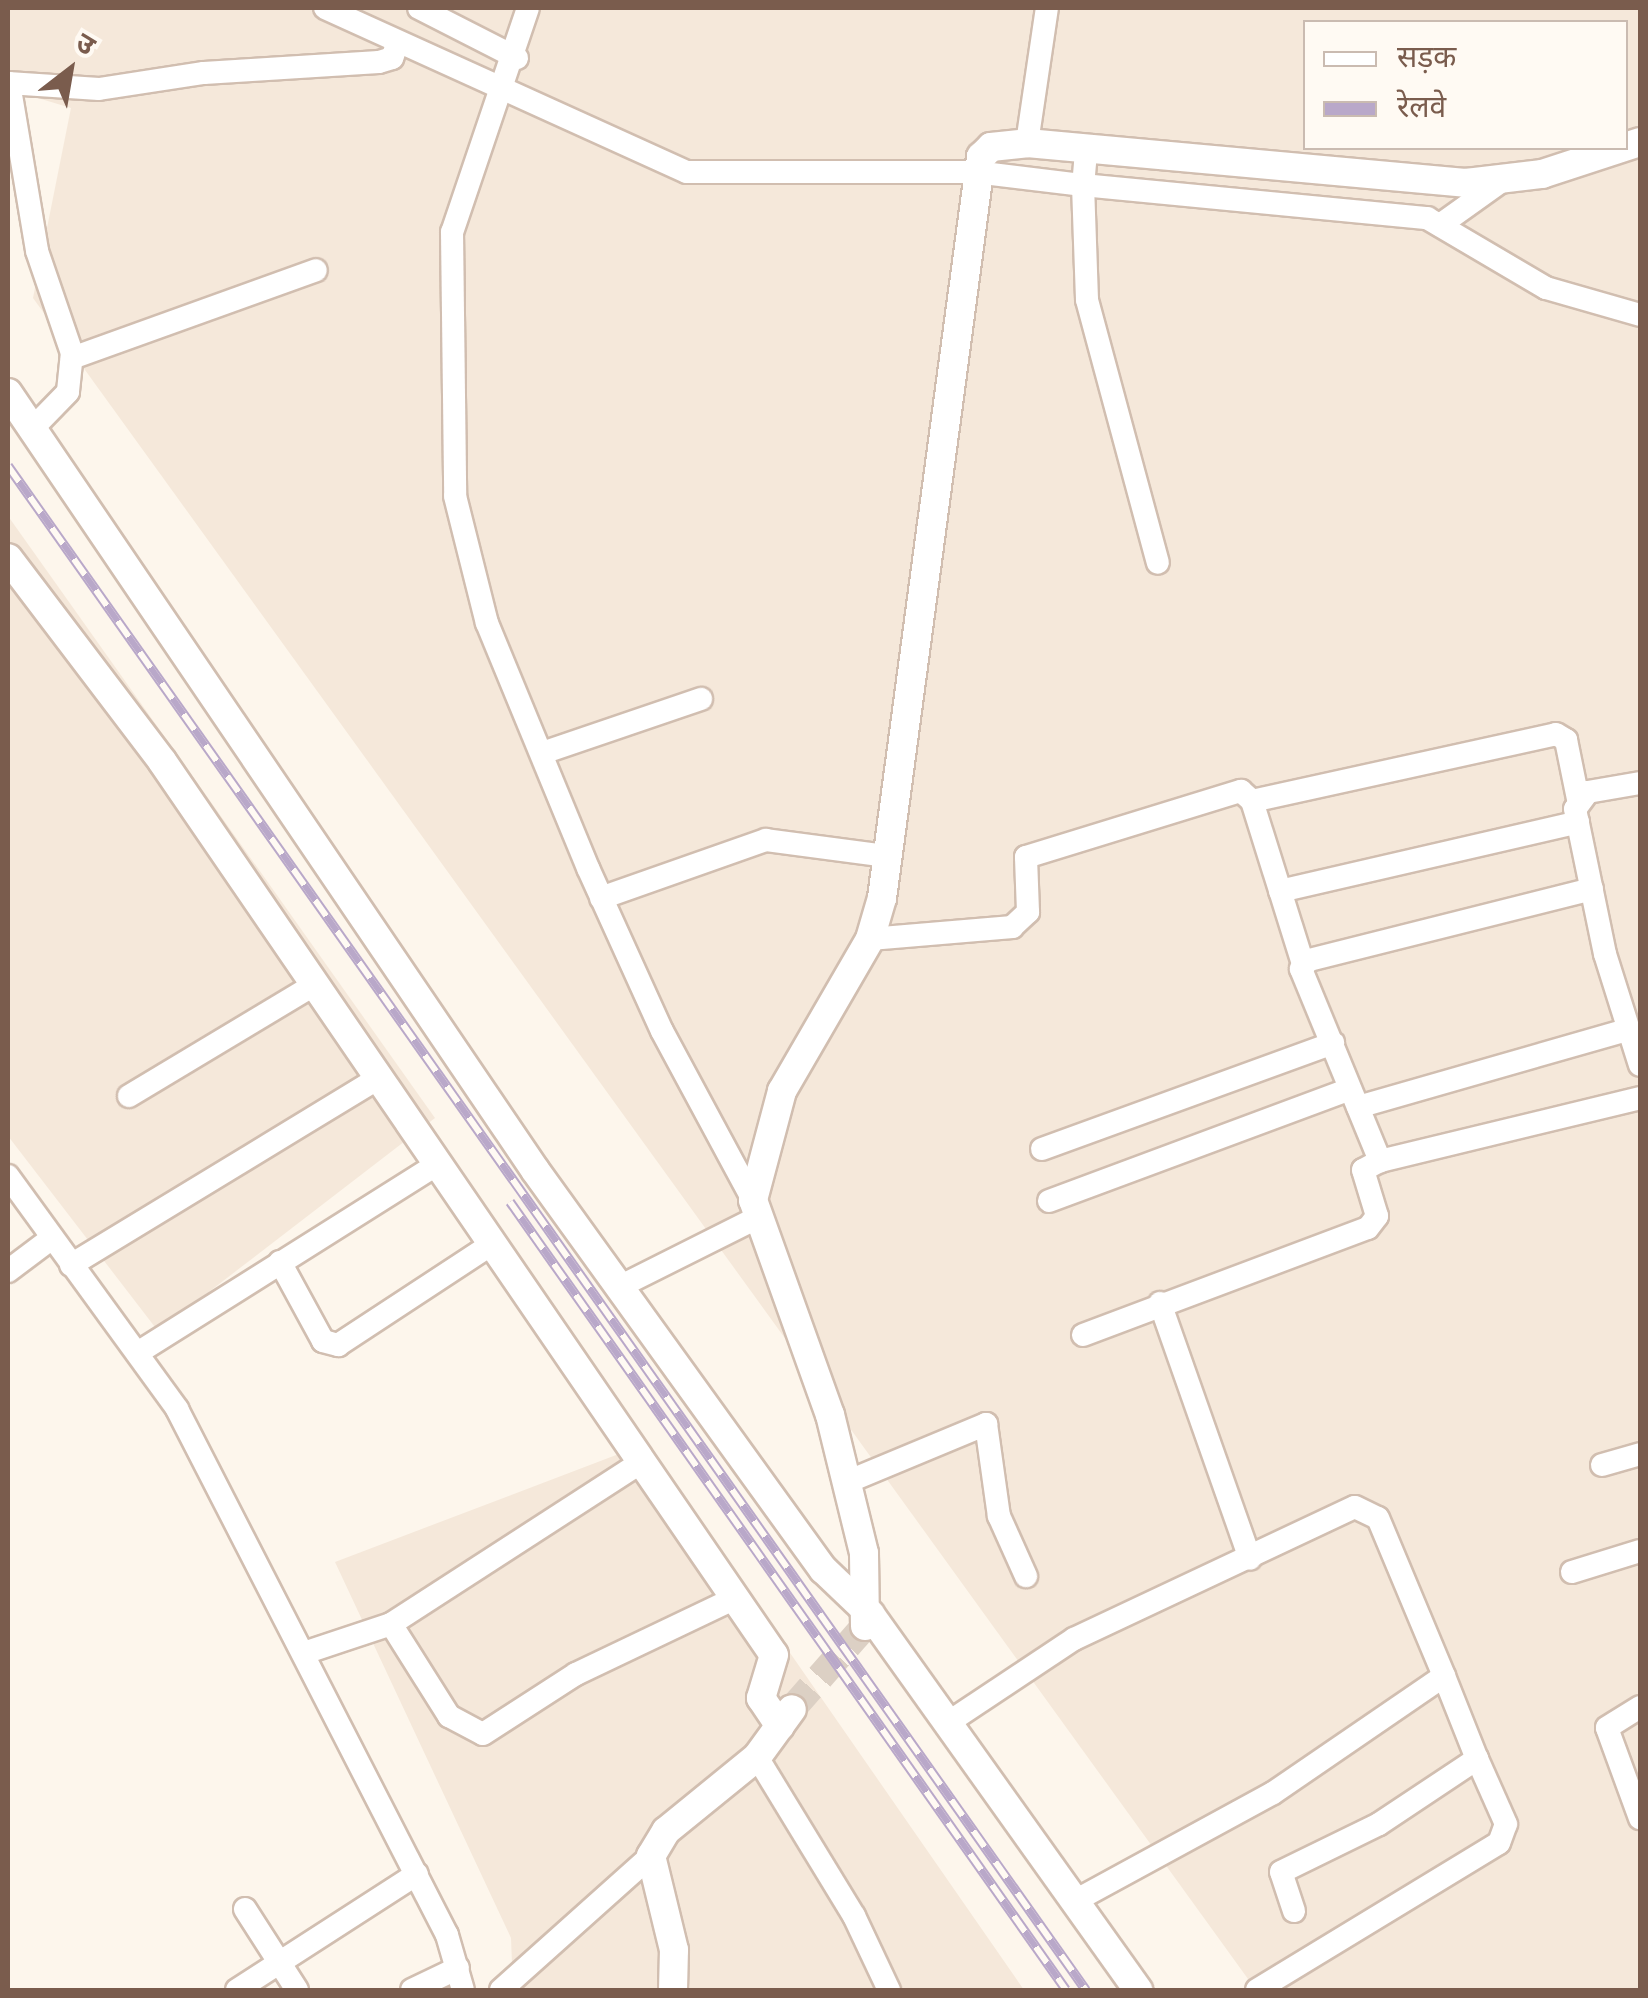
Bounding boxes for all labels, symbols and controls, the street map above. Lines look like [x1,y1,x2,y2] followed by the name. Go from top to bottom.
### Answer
[20,20,120,120] north arrow
[1303,20,1628,150] legend
[70,25,101,62] text: उ
[1397,39,1456,75] text: सड़क
[1397,89,1446,125] text: रेलवे

